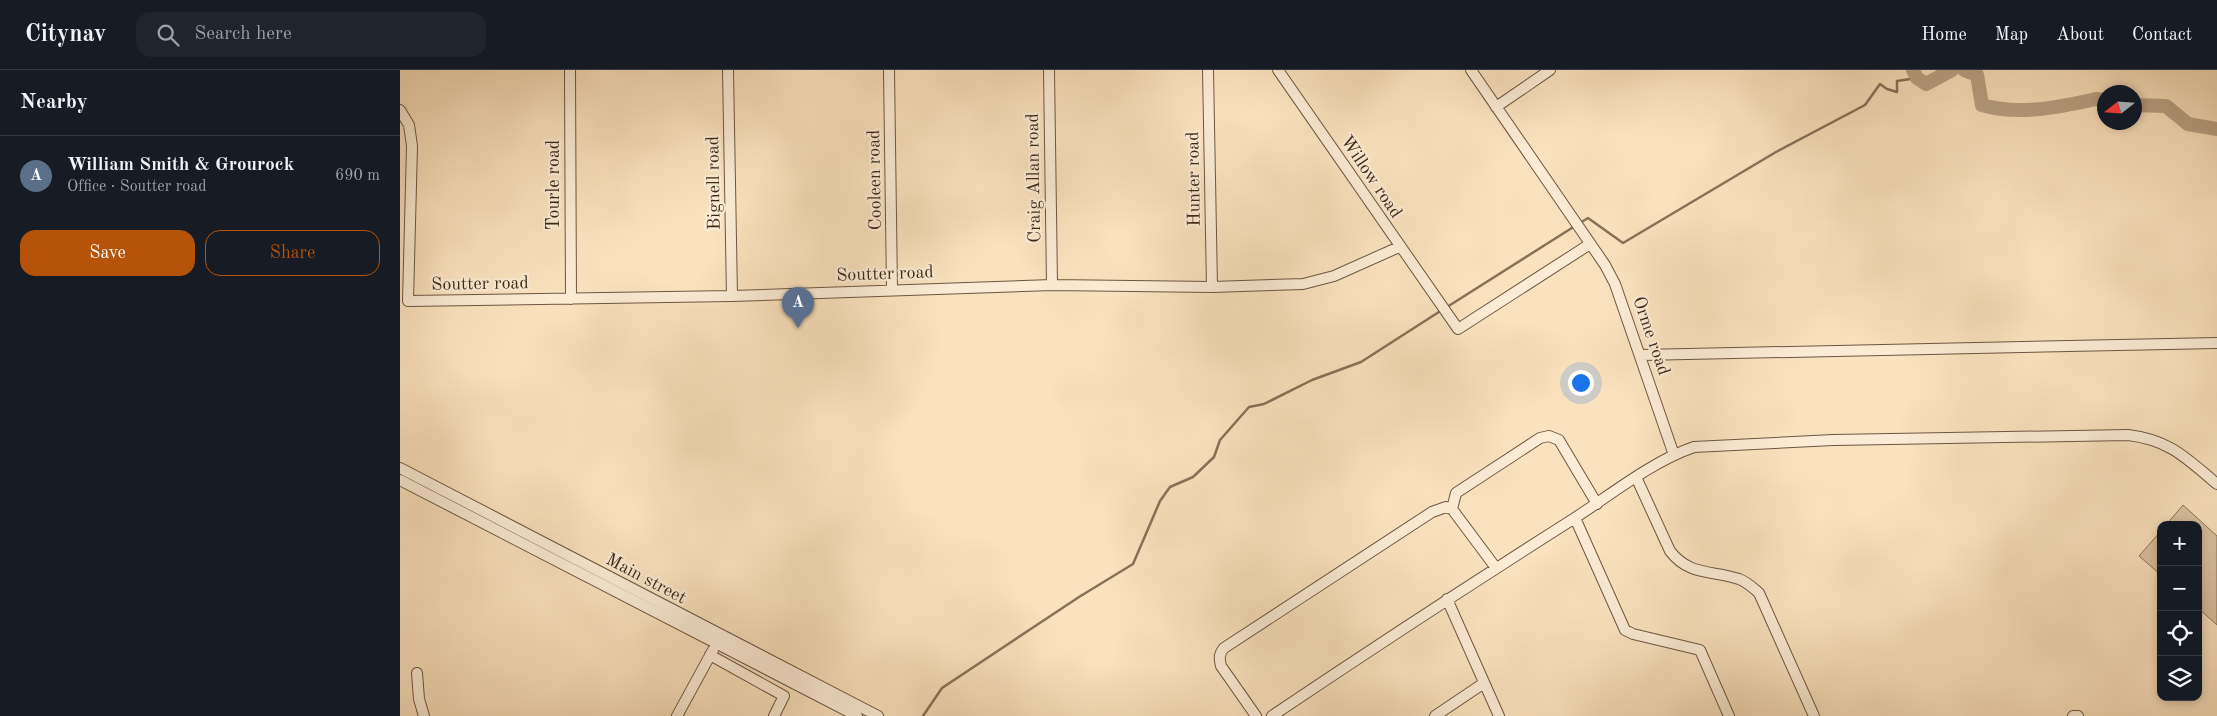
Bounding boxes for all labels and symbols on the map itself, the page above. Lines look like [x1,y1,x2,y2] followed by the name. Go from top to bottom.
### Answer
[2097,85,2142,130] north arrow
[1024,113,1044,243] street label: Craig Allan road
[865,129,885,231] street label: Cooleen road
[1184,131,1204,227] street label: Hunter road
[1337,132,1405,222] street label: Willow road
[704,136,724,230] street label: Bignell road
[545,140,563,230] street label: Tourle road
[836,263,934,285] street label: Soutter road
[431,274,529,294] street label: Soutter road
[782,287,814,328] pin: A
[1629,294,1673,378] street label: Orme road
[1568,370,1594,396] your location
[603,550,689,608] street label: Main street

